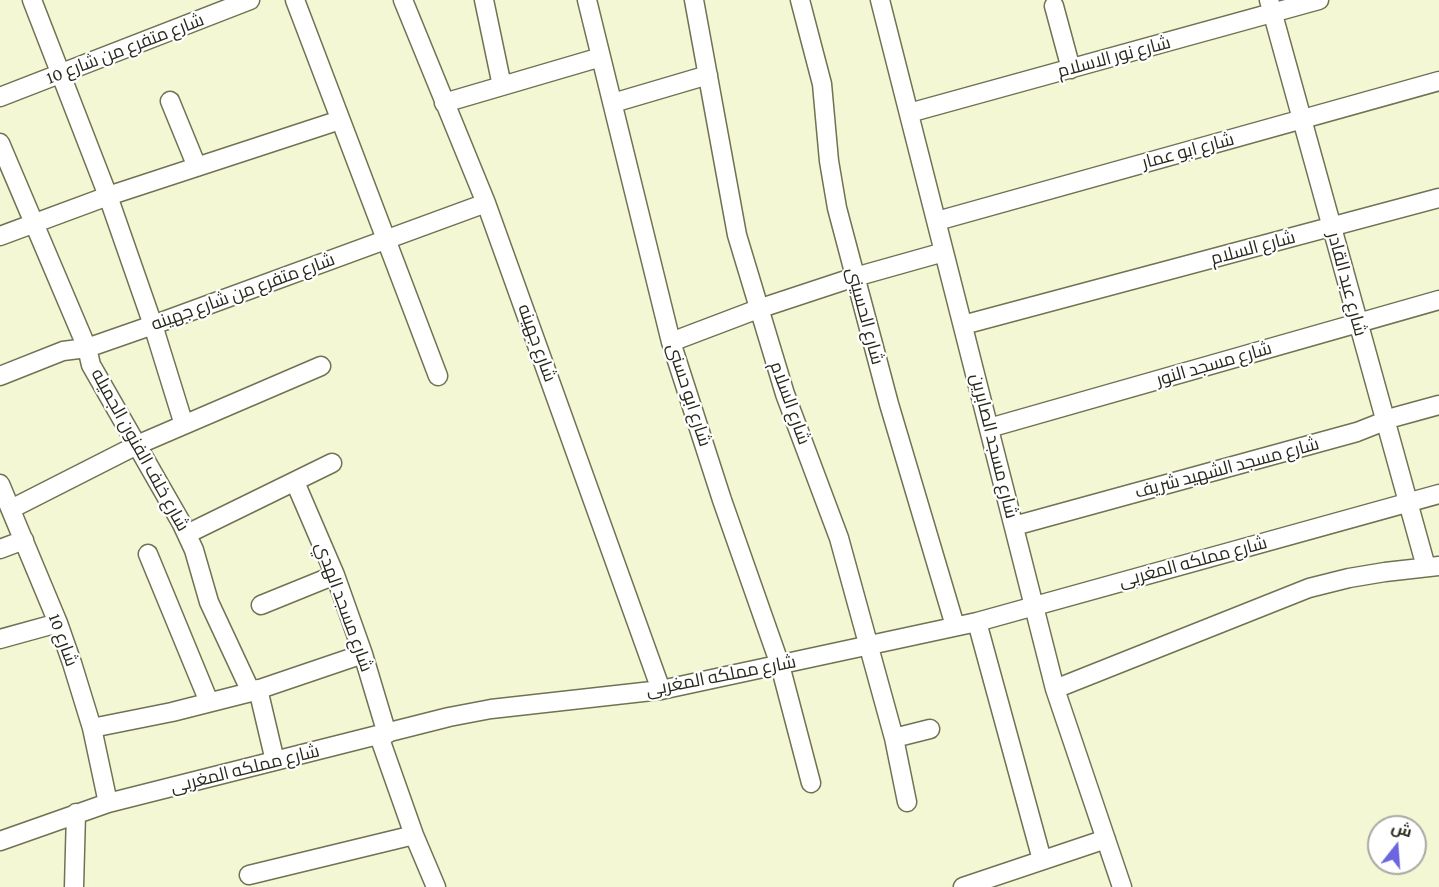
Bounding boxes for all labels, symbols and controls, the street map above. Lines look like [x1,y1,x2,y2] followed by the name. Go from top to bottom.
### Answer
[43,9,207,89] street label: شارع متفرع من شارع 10
[1055,32,1173,82] street label: شارع نور الاسلام
[1140,128,1236,174] street label: شارع ابو عمار
[1208,226,1298,270] street label: شارع السلام
[1323,229,1371,339] street label: شارع عبد القادر
[148,249,338,335] street label: شارع متفرع من شارع جهينه
[842,265,888,367] street label: شارع الحسينى
[513,301,561,385] street label: شارع جهينه
[1154,337,1274,391] street label: شارع مسجد النور
[662,341,716,449] street label: شارع ابو حسنى
[765,358,815,448] street label: شارع السلام
[86,365,194,535] street label: شارع خلف الفنون الجميله
[966,371,1022,521] street label: شارع مسجد الصابرين
[1133,433,1321,503] street label: شارع مسجد الشهيد شريف
[1117,532,1269,592] street label: شارع مملكه المغربى
[310,539,378,675] street label: شارع مسجد الهدي
[44,611,82,669] street label: شارع 10
[644,651,798,701] street label: شارع مملكه المغربى
[168,740,322,798] street label: شارع مملكه المغربى
[1367,815,1427,875] north arrow
[1390,818,1414,840] text: ش

